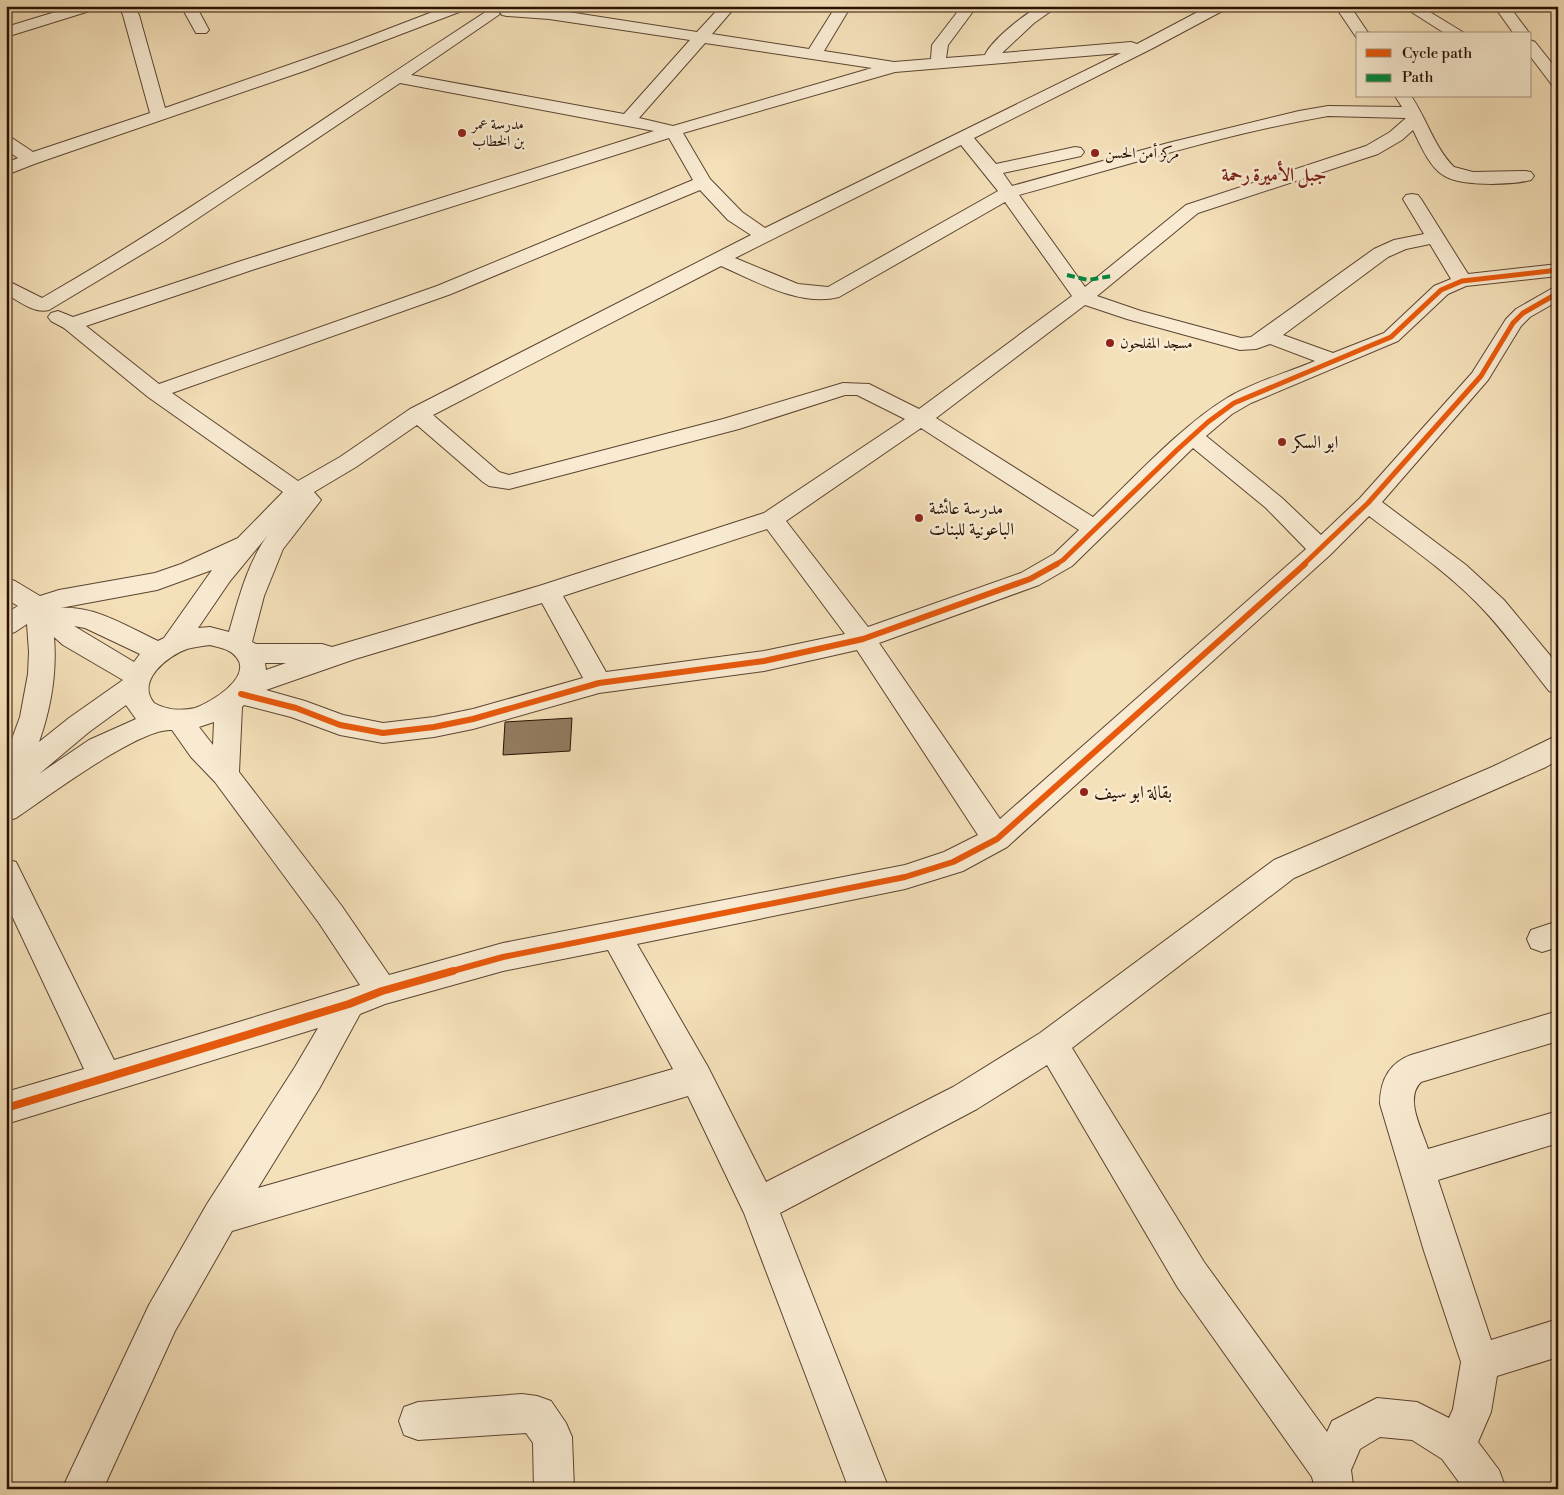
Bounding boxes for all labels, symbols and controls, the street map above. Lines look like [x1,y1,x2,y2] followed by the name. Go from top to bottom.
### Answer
[1356,32,1532,98] legend
[1402,44,1472,63] text: Cycle path
[1402,68,1434,87] text: Path
[470,115,525,151] place label: مدرسة عمر بن الخطاب
[456,127,468,139] marker: مدرسة عمر بن الخطاب
[1105,142,1179,164] place label: مركز أمن الحسن
[1089,147,1101,159] marker: مركز أمن الحسن
[1221,160,1327,188] district label: جبل الأميرة رحمة
[1120,334,1193,353] place label: مسجد المفلحون
[1104,337,1116,349] marker: مسجد المفلحون
[1290,431,1339,454] place label: ابو السكر
[1276,436,1288,448] marker: ابو السكر
[929,497,1014,541] place label: مدرسة عائشة الباعونية للبنات
[913,512,925,524] marker: مدرسة عائشة الباعونية للبنات
[1094,781,1172,804] place label: بقالة ابو سيف
[1078,786,1090,798] marker: بقالة ابو سيف

